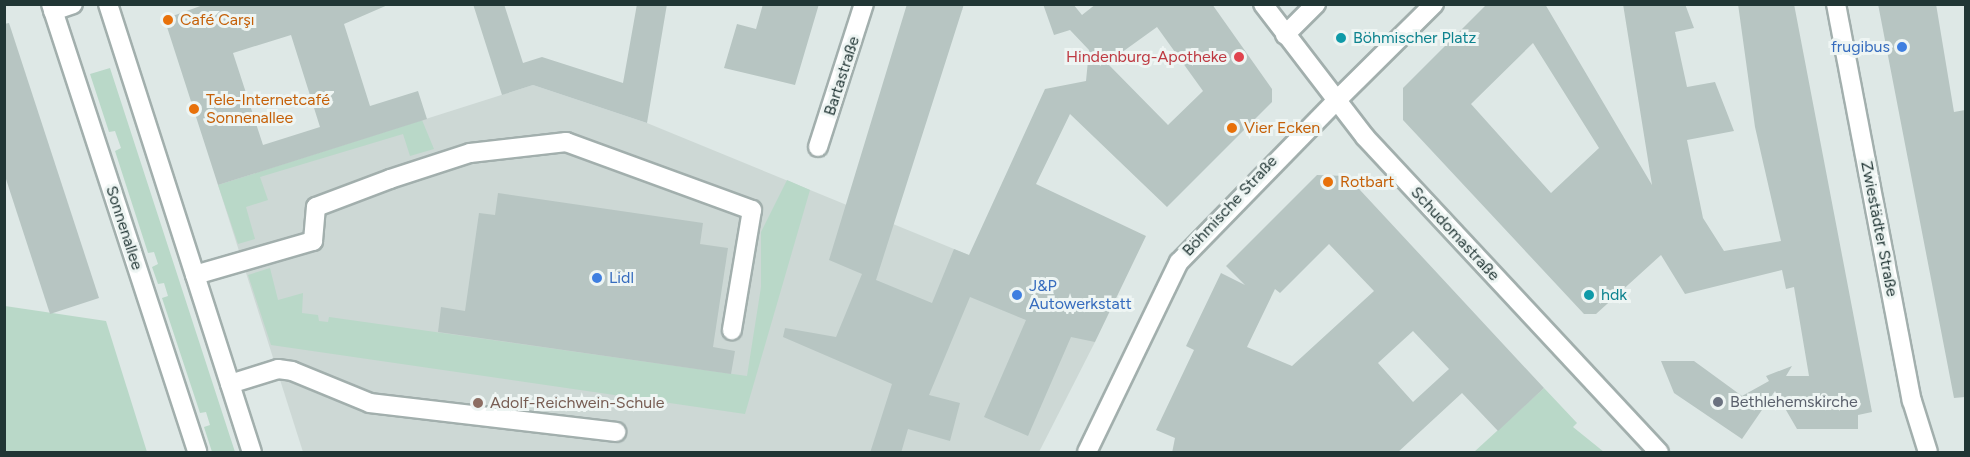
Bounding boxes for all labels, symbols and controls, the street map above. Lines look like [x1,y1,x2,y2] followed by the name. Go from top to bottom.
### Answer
[180,10,255,30] place label: Café Carşı
[161,13,175,27] marker: Café Carşı
[1353,28,1476,48] place label: Böhmischer Platz
[1334,31,1348,45] marker: Böhmischer Platz
[820,34,864,118] street label: Bartastraße
[1831,37,1890,57] place label: frugibus
[1895,40,1909,54] marker: frugibus
[1066,47,1227,67] place label: Hindenburg-Apotheke
[1232,50,1246,64] marker: Hindenburg-Apotheke
[206,90,330,128] place label: Tele-Internetcafé Sonnenallee
[187,102,201,116] marker: Tele-Internetcafé Sonnenallee
[1244,118,1320,138] place label: Vier Ecken
[1225,121,1239,135] marker: Vier Ecken
[1179,152,1281,260] street label: Böhmische Straße
[1856,160,1902,298] street label: Zwiestädter Straße
[1340,172,1394,192] place label: Rotbart
[1321,175,1335,189] marker: Rotbart
[1407,183,1503,285] street label: Schudomastraße
[101,184,147,272] street label: Sonnenallee
[609,268,634,288] place label: Lidl
[590,271,604,285] marker: Lidl
[1029,276,1132,314] place label: J&P Autowerkstatt
[1601,285,1627,305] place label: hdk
[1010,288,1024,302] marker: J&P Autowerkstatt
[1582,288,1596,302] marker: hdk
[1730,392,1858,412] place label: Bethlehemskirche
[490,393,664,413] place label: Adolf-Reichwein-Schule
[1711,395,1725,409] marker: Bethlehemskirche
[471,396,485,410] marker: Adolf-Reichwein-Schule

